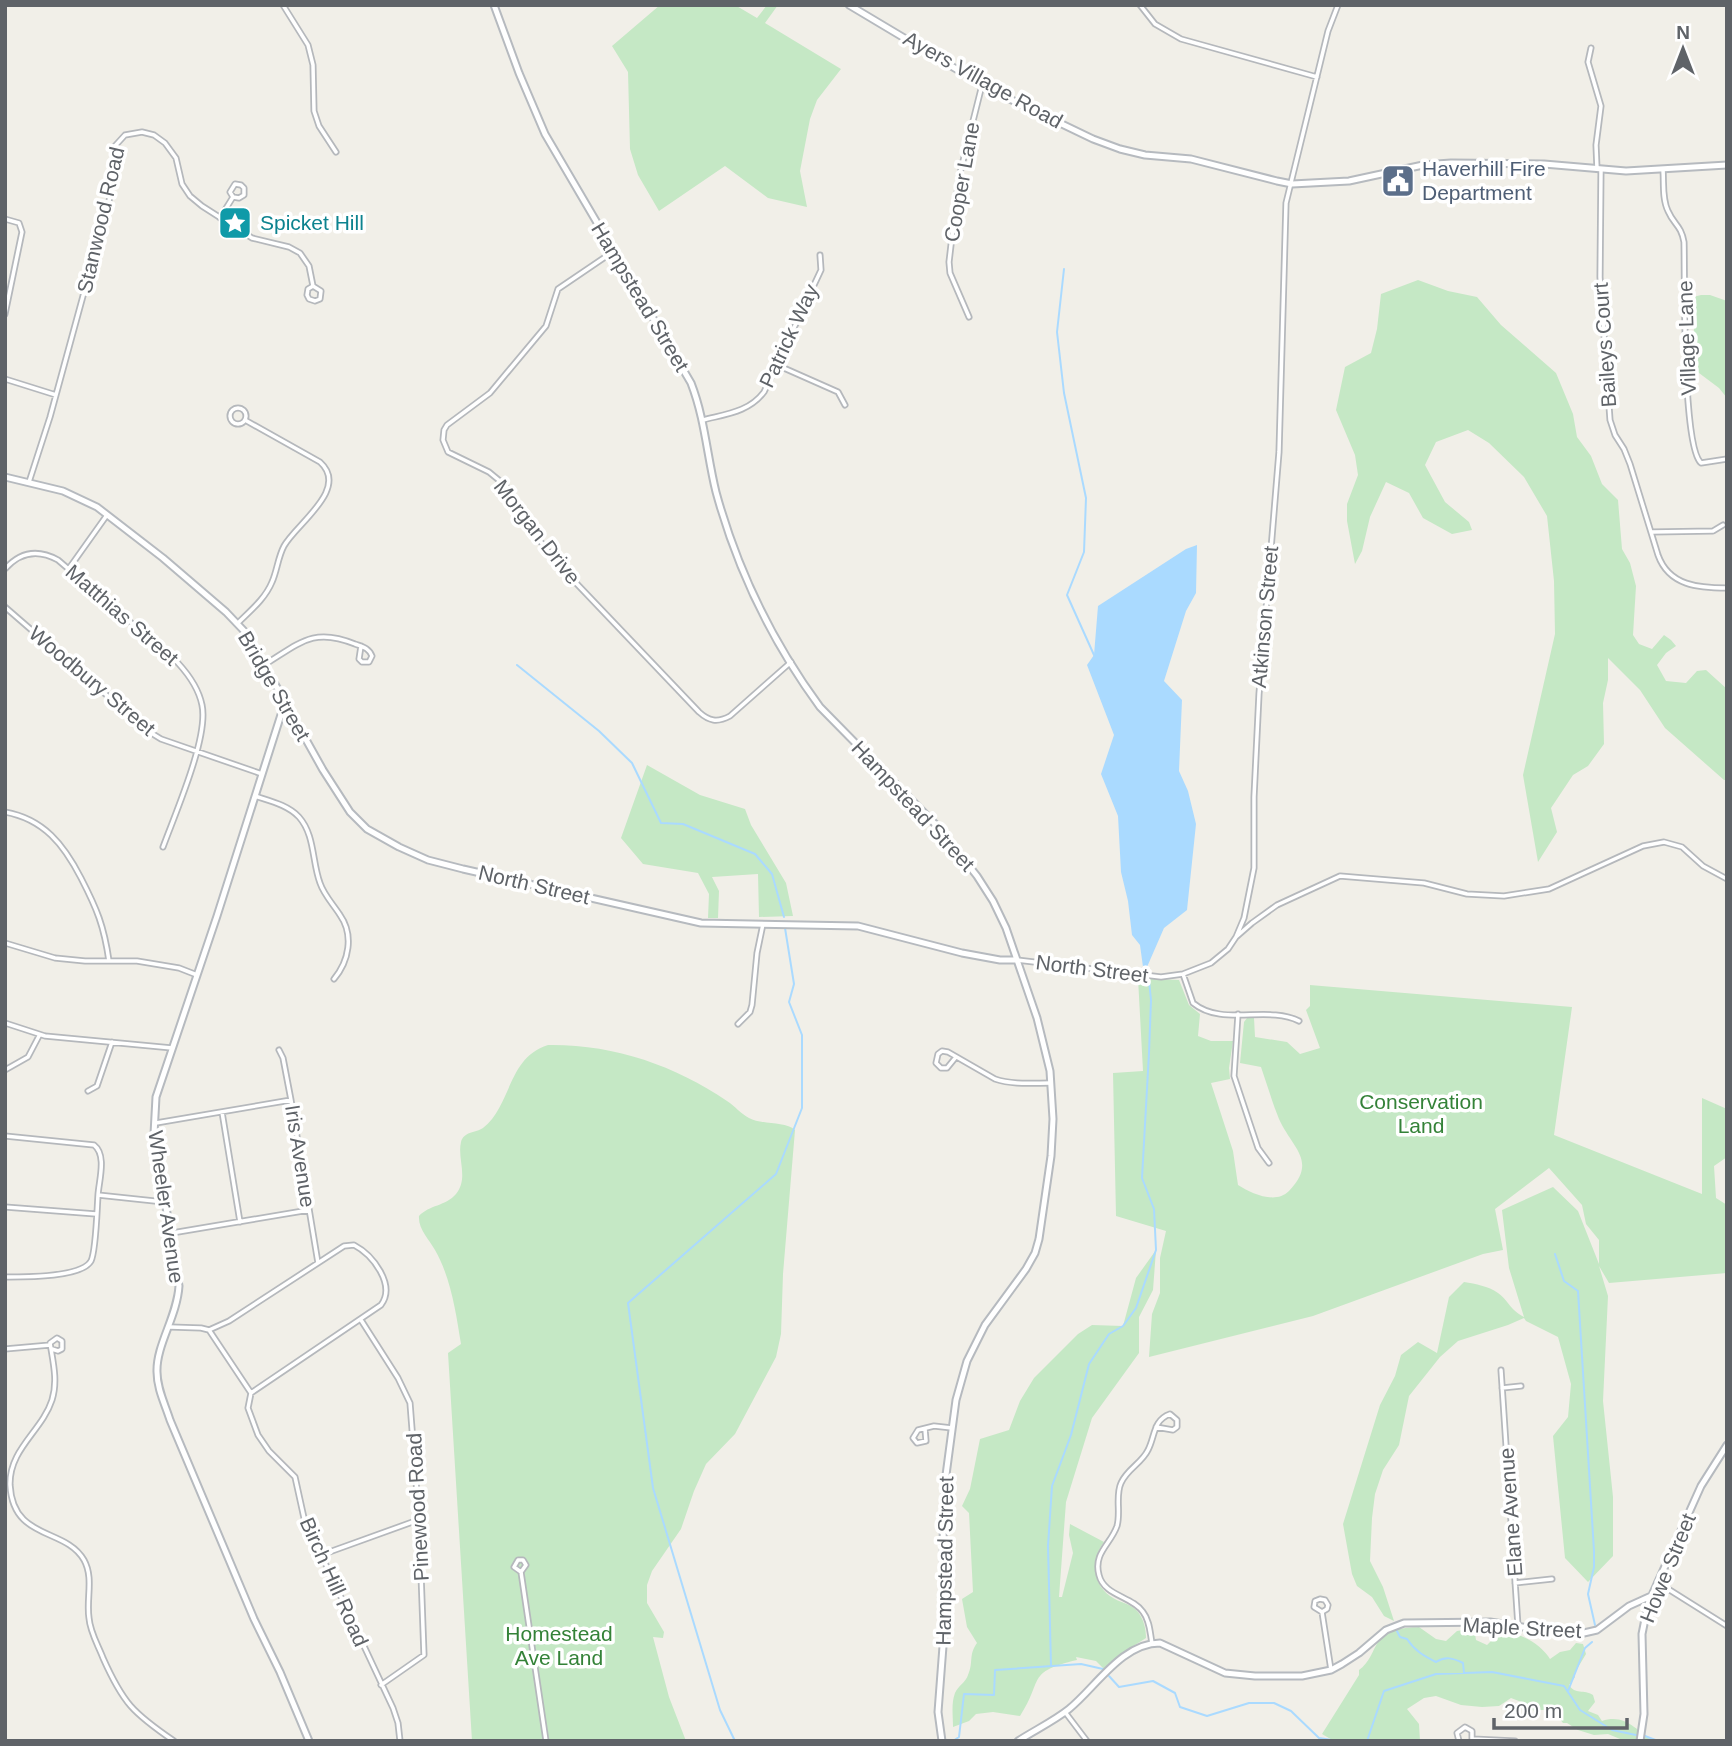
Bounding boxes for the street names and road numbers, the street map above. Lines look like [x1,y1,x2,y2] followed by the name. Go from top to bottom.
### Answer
[900,26,1067,133] street label: Ayers Village Road
[940,120,983,244] street label: Cooper Lane
[72,144,129,295] street label: Stanwood Road
[587,218,694,375] street label: Hampstead Street
[755,280,823,391] street label: Patrick Way
[1673,280,1700,396] street label: Village Lane
[1589,282,1620,408] street label: Baileys Court
[490,475,585,588] street label: Morgan Drive
[1247,545,1282,689] street label: Atkinson Street
[61,560,183,670] street label: Matthias Street
[25,621,160,740] street label: Woodbury Street
[234,627,315,745] street label: Bridge Street
[847,736,980,876] street label: Hampstead Street
[476,861,592,908] street label: North Street
[1034,950,1150,987] street label: North Street
[281,1103,320,1209] street label: Iris Avenue
[144,1129,189,1285] street label: Wheeler Avenue
[402,1432,433,1582] street label: Pinewood Road
[1495,1447,1526,1577] street label: Elane Avenue
[932,1476,957,1646] street label: Hampstead Street
[1635,1510,1700,1626] street label: Howe Street
[296,1514,373,1650] street label: Birch Hill Road
[1462,1613,1582,1642] street label: Maple Street

